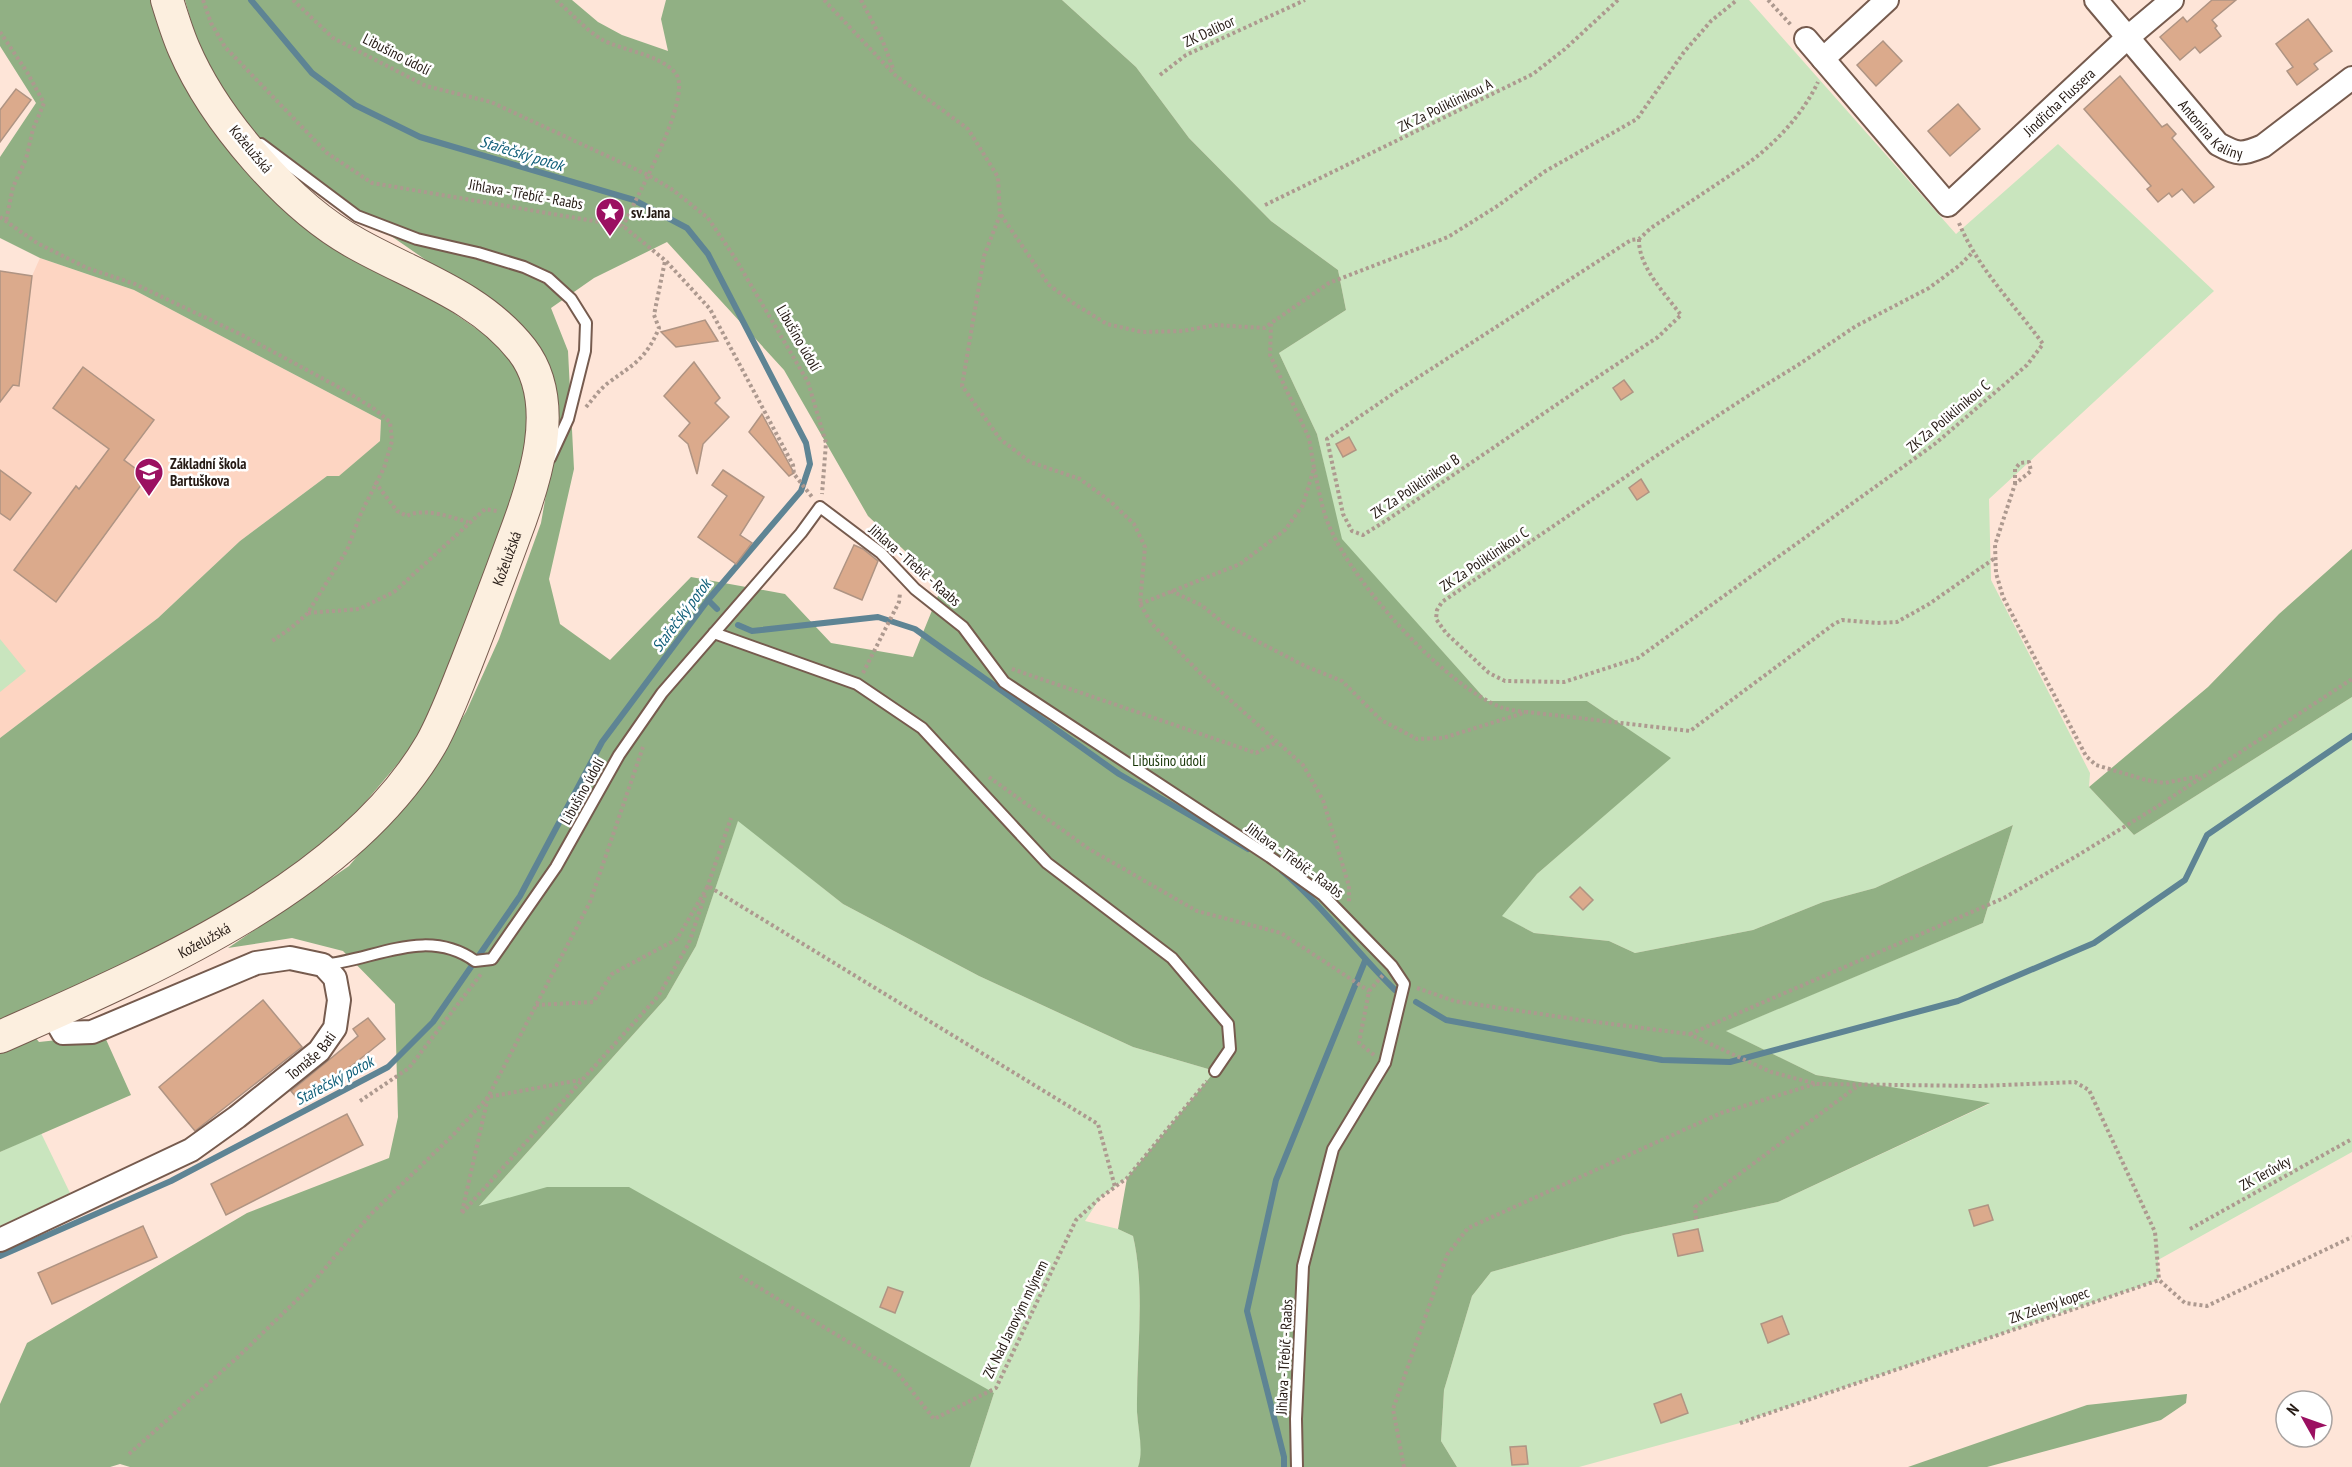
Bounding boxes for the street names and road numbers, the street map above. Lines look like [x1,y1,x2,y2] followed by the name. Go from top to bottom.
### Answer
[1180,10,1239,51] street label: ZK Dalibor
[360,29,435,79] street label: Libušino údolí
[2018,64,2099,140] street label: Jindřicha Flussera
[1395,74,1496,136] street label: ZK Za Poliklinikou A
[2175,95,2243,162] street label: Antonína Kaliny
[225,121,277,177] street label: Koželužská
[466,174,585,213] street label: Jihlava - Třebíč - Raabs
[772,302,826,375] street label: Libušino údolí
[1903,376,1994,456] street label: ZK Za Poliklinikou C
[1367,449,1463,523] street label: ZK Za Poliklinikou B
[864,519,965,610] street label: Jihlava - Třebíč - Raabs
[1436,522,1532,596] street label: ZK Za Poliklinikou C
[487,528,525,588] street label: Koželužská
[556,754,608,828] street label: Libušino údolí
[1242,818,1347,902] street label: Jihlava - Třebíč - Raabs
[175,918,234,962] street label: Koželužská
[282,1027,339,1084] street label: Tomáše Bati
[2236,1151,2294,1195] street label: ZK Terůvky
[978,1257,1052,1381] street label: ZK Nad Janovým mlýnem
[2006,1282,2092,1328] street label: ZK Zelený kopec
[1271,1299,1297,1416] street label: Jihlava - Třebíč - Raabs

